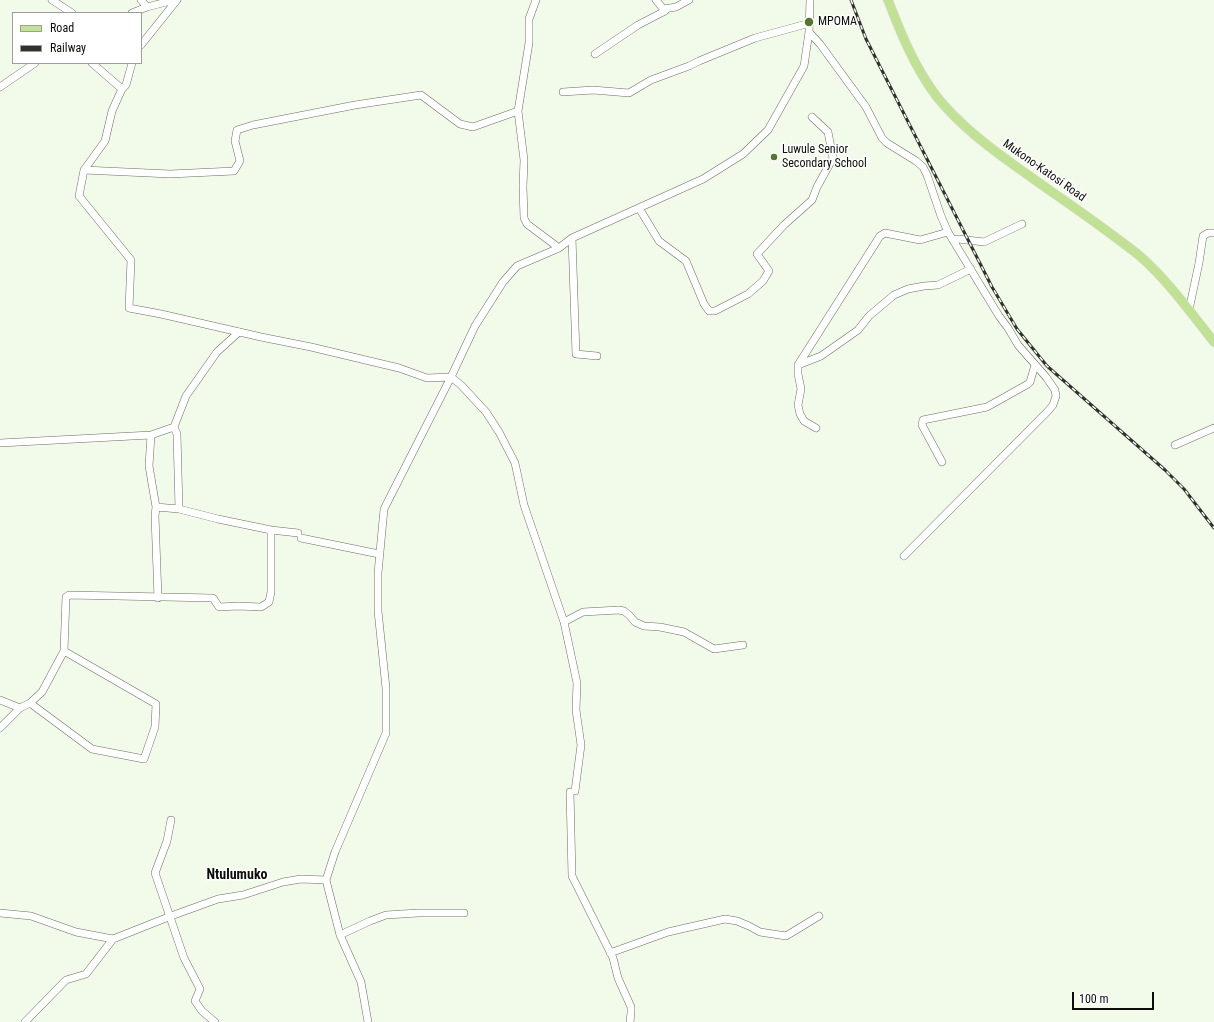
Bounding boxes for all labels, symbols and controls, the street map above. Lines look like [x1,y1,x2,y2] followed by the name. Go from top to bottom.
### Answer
[12,12,142,64] legend
[818,15,857,29] place label: MPOMA
[803,16,815,28] marker: MPOMA
[50,21,74,35] text: Road
[50,41,86,55] text: Railway
[1000,137,1088,205] street label: Mukono-Katosi Road
[782,143,867,171] place label: Luwule Senior Secondary School
[769,152,779,162] marker: Luwule Senior Secondary School
[206,867,268,883] district label: Ntulumuko
[1074,984,1156,1010] scale bar
[1079,992,1109,1006] text: 100 m

